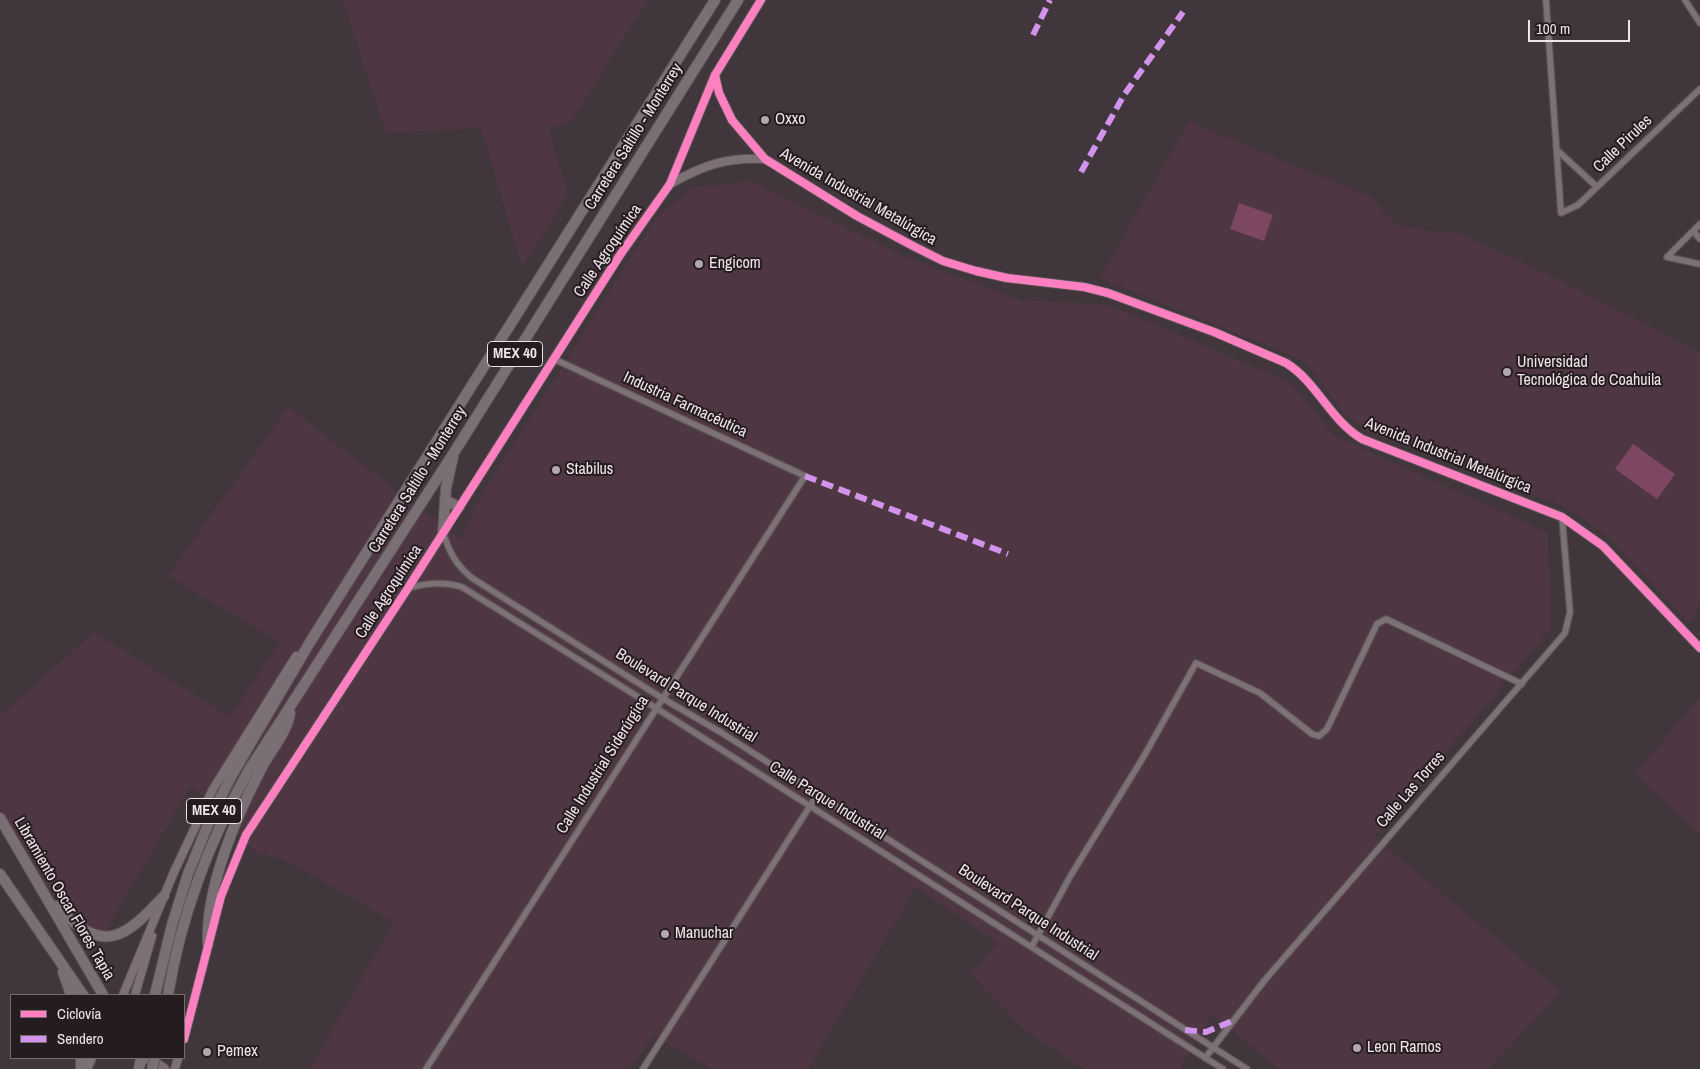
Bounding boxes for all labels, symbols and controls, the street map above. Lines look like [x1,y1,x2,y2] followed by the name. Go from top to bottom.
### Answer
[1530,10,1632,42] scale bar
[1536,18,1570,39] text: 100 m
[581,60,687,214] street label: Carretera Saltillo - Monterrey
[775,110,806,130] place label: Oxxo
[1590,111,1656,177] street label: Calle Pirules
[759,114,771,126] marker: Oxxo
[776,144,940,250] street label: Avenida Industrial Metalúrgica
[570,201,646,301] street label: Calle Agroquímica
[709,254,761,274] place label: Engicom
[693,258,705,270] marker: Engicom
[488,342,542,366] road number: MEX 40
[1517,353,1661,391] place label: Universidad Tecnológica de Coahuila
[1501,366,1513,378] marker: Universidad Tecnológica de Coahuila
[620,368,750,442] street label: Industria Farmacéutica
[365,403,471,557] street label: Carretera Saltillo - Monterrey
[1362,414,1534,498] street label: Avenida Industrial Metalúrgica
[566,460,613,480] place label: Stabilus
[550,464,562,476] marker: Stabilus
[352,542,426,642] street label: Calle Agroquímica
[612,645,760,747] street label: Boulevard Parque Industrial
[553,693,653,837] street label: Calle Industrial Siderúrgica
[1373,748,1449,832] street label: Calle Las Torres
[765,757,889,845] street label: Calle Parque Industrial
[186,798,242,824] road number: MEX 40
[9,814,119,984] street label: Libramiento Oscar Flores Tapia
[955,861,1101,965] street label: Boulevard Parque Industrial
[675,924,733,944] place label: Manuchar
[659,928,671,940] marker: Manuchar
[10,994,185,1059] legend
[57,1003,101,1024] text: Ciclovía
[57,1028,104,1049] text: Sendero
[1367,1038,1441,1058] place label: Leon Ramos
[217,1042,258,1062] place label: Pemex
[1351,1042,1363,1054] marker: Leon Ramos
[201,1046,213,1058] marker: Pemex

